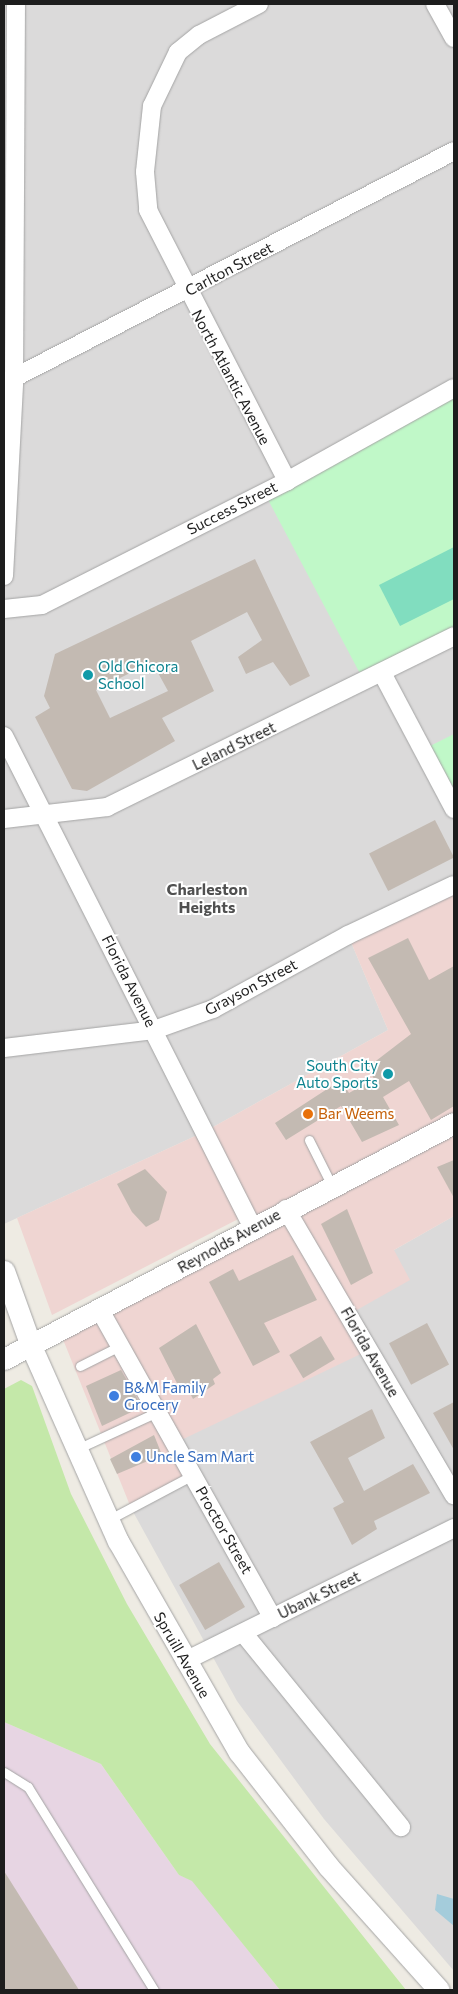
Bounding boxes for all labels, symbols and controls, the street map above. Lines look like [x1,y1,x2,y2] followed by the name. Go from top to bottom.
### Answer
[182,238,276,300] street label: Carlton Street
[188,306,274,448] street label: North Atlantic Avenue
[184,478,280,538] street label: Success Street
[98,657,178,692] place label: Old Chicora School
[82,669,94,681] marker: Old Chicora School
[189,718,279,774] street label: Leland Street
[167,879,247,917] district label: Charleston Heights
[98,932,160,1030] street label: Florida Avenue
[202,955,300,1019] street label: Grayson Street
[296,1056,378,1091] place label: South City Auto Sports
[382,1068,394,1080] marker: South City Auto Sports
[318,1105,394,1123] place label: Bar Weems
[302,1108,314,1120] marker: Bar Weems
[174,1205,284,1277] street label: Reynolds Avenue
[337,1304,403,1400] street label: Florida Avenue
[124,1378,207,1413] place label: B&M Family Grocery
[108,1390,120,1402] marker: B&M Family Grocery
[146,1448,254,1466] place label: Uncle Sam Mart
[130,1451,142,1463] marker: Uncle Sam Mart
[192,1483,256,1577] street label: Proctor Street
[275,1567,363,1623] street label: Ubank Street
[150,1609,214,1701] street label: Spruill Avenue

